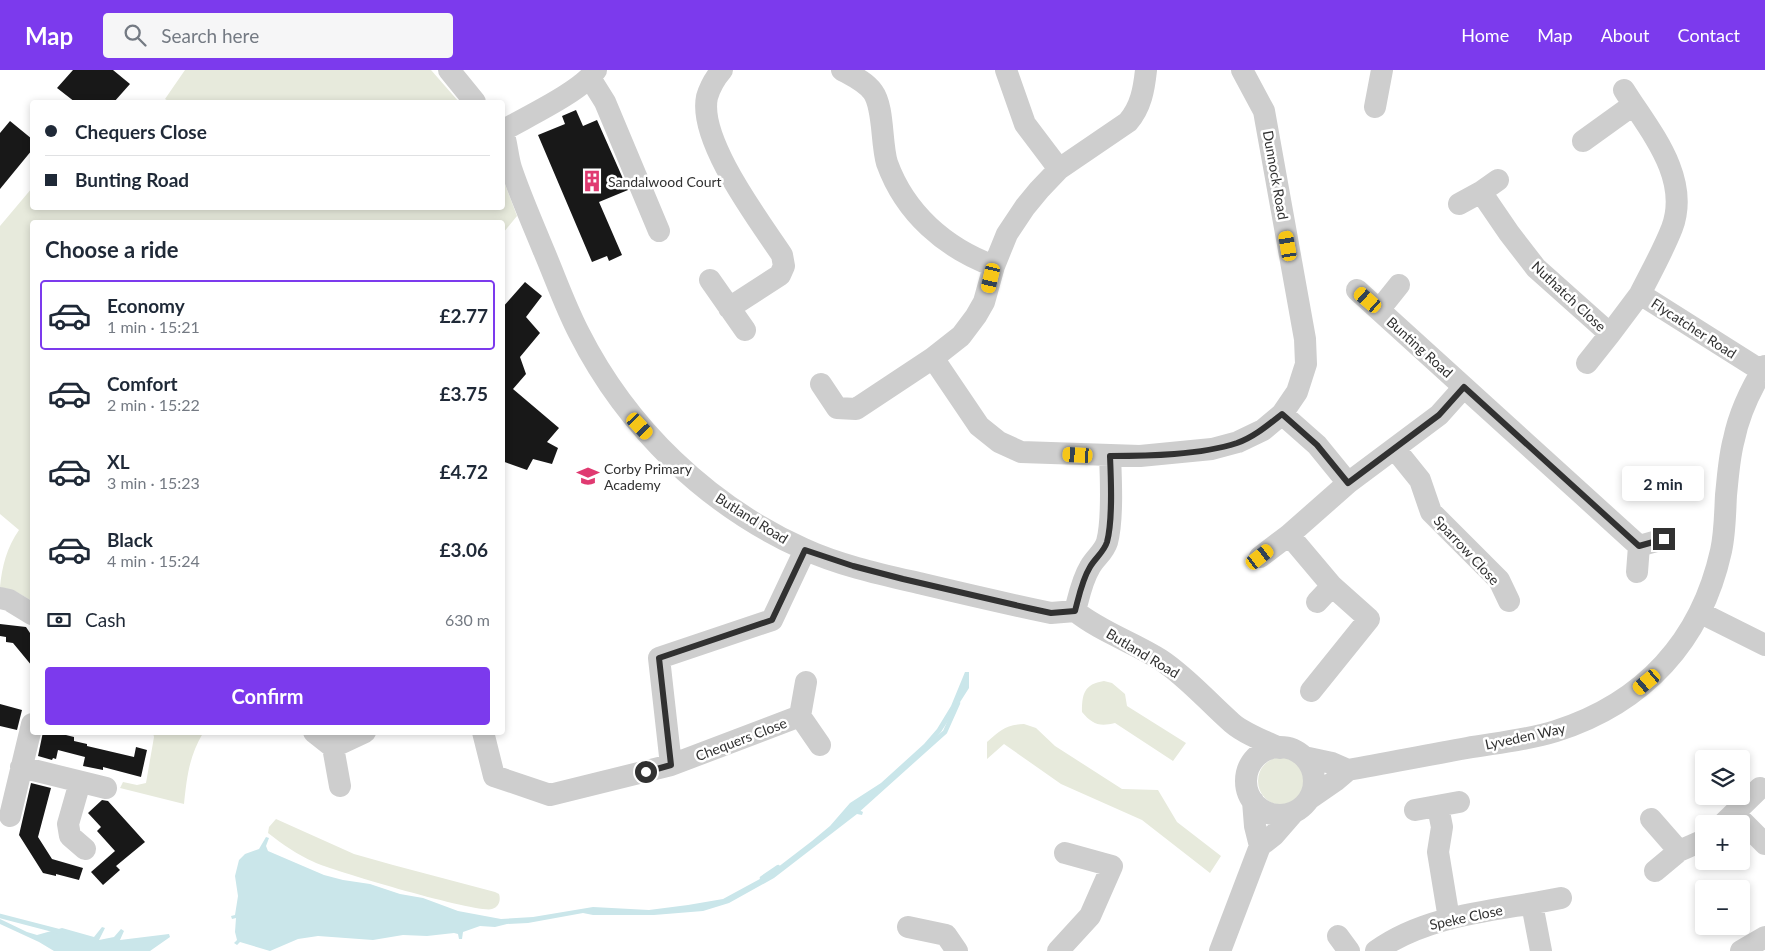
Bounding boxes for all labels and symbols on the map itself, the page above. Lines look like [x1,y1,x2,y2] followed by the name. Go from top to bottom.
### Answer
[1260,129,1292,221] street label: Dunnock Road
[579,168,605,194] building icon: Sandalwood Court
[608,173,722,190] place label: Sandalwood Court
[1278,230,1297,262] car
[1528,257,1610,335] street label: Nuthatch Close
[980,262,1001,294] car
[1351,284,1384,316] car
[1648,294,1740,362] street label: Flycatcher Road
[1384,313,1456,381] street label: Bunting Road
[624,410,655,442] car
[1062,447,1093,463] car
[604,460,693,493] place label: Corby Primary Academy
[575,463,601,489] school or university icon: Corby Primary Academy
[1623,466,1705,502] callout: 2 min
[713,489,791,547] street label: Butland Road
[1431,512,1503,588] street label: Sparrow Close
[1653,528,1675,550] route end
[1243,542,1276,572] car
[1103,625,1183,681] street label: Butland Road
[1630,667,1663,697] car
[693,714,789,764] street label: Chequers Close
[1483,719,1567,753] street label: Lyveden Way
[635,761,657,783] route start
[1428,901,1504,933] street label: Speke Close

